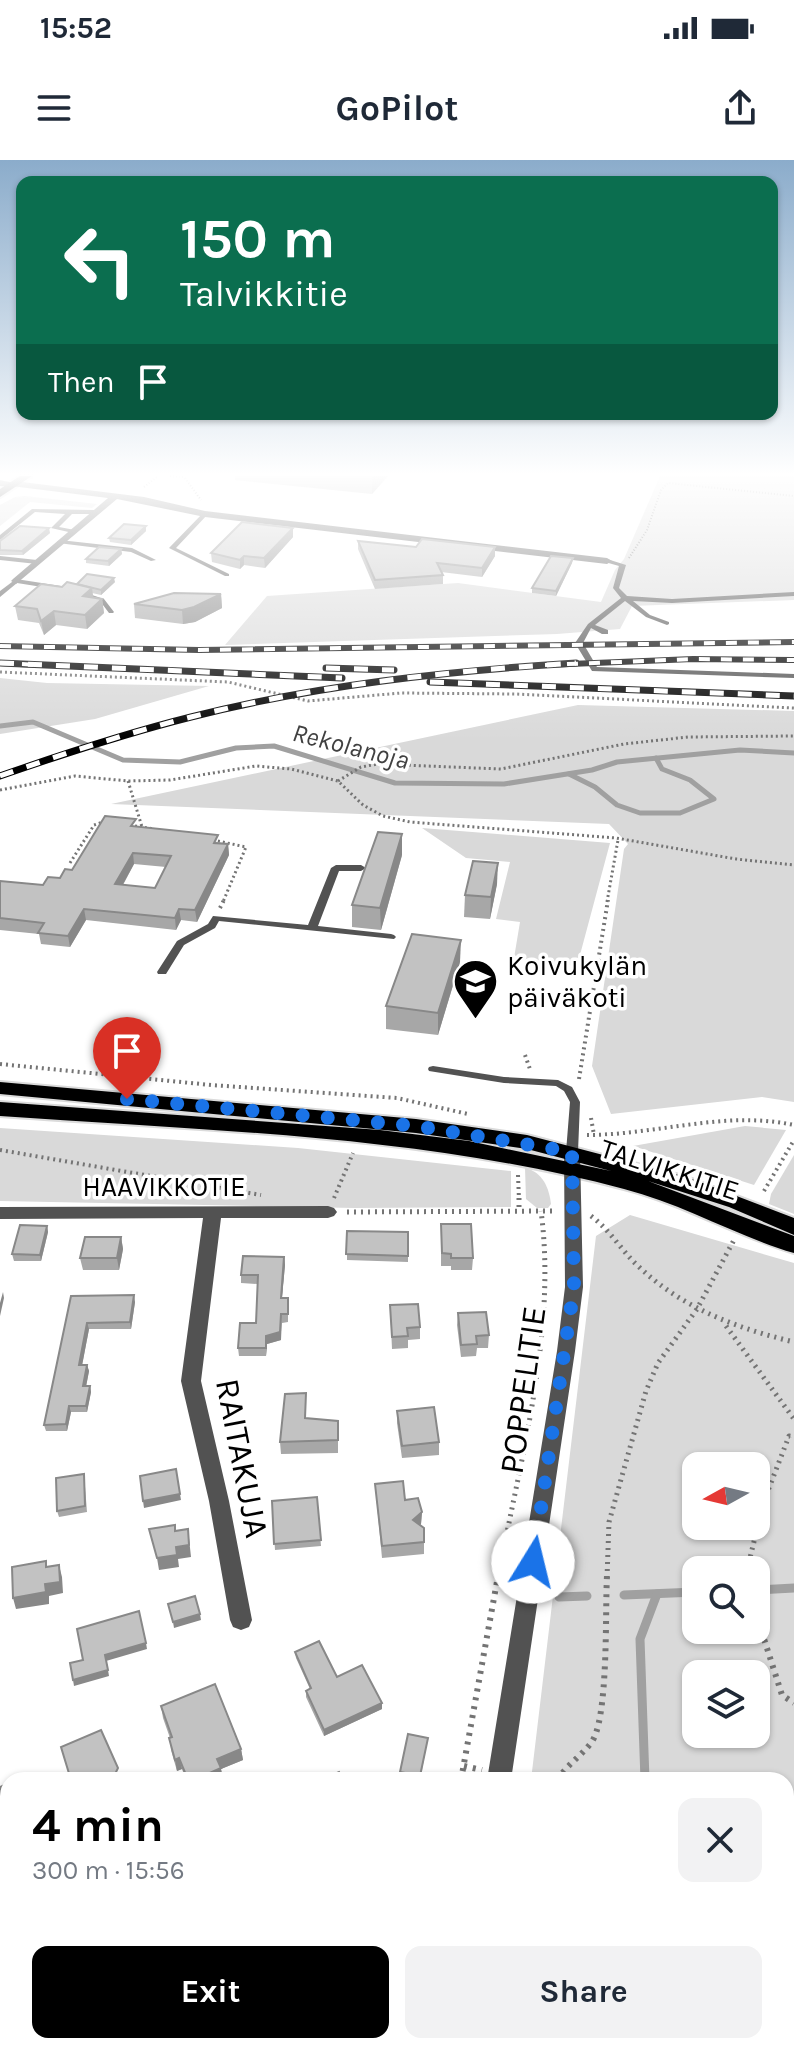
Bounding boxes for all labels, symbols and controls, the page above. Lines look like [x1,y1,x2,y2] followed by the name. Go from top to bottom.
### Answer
[40,10,112,46] text: 15:52
[32,86,76,130] icon: menu
[718,86,762,130] icon: share
[336,87,459,129] text: GoPilot
[180,206,335,271] text: 150 m
[48,208,152,312] icon: left
[180,273,348,315] text: Talvikkitie
[131,360,175,404] icon: arrive
[48,364,115,400] text: Then
[289,717,413,776] water label: Rekolanoja
[507,949,647,1014] place label: Koivukylän päiväkoti
[452,957,500,1020] school or university icon: Koivukylän päiväkoti
[93,1017,161,1099] pin
[105,1029,149,1073] icon: arrive
[596,1132,743,1207] street label: TALVIKKITIE
[82,1170,246,1203] street label: HAAVIKKOTIE
[491,1304,555,1476] street label: POPPELITIE
[207,1375,277,1541] street label: RAITAKUJA
[682,1452,770,1540] north arrow
[682,1452,770,1748] map controls
[491,1520,575,1604] position arrow
[682,1556,770,1644] button: search
[682,1660,770,1748] button: layers
[32,1797,164,1853] text: 4 min
[678,1798,762,1882] button: close
[32,1855,185,1886] text: 300 m · 15:56
[32,1946,389,2038] button: Exit
[405,1946,762,2038] button: Share

